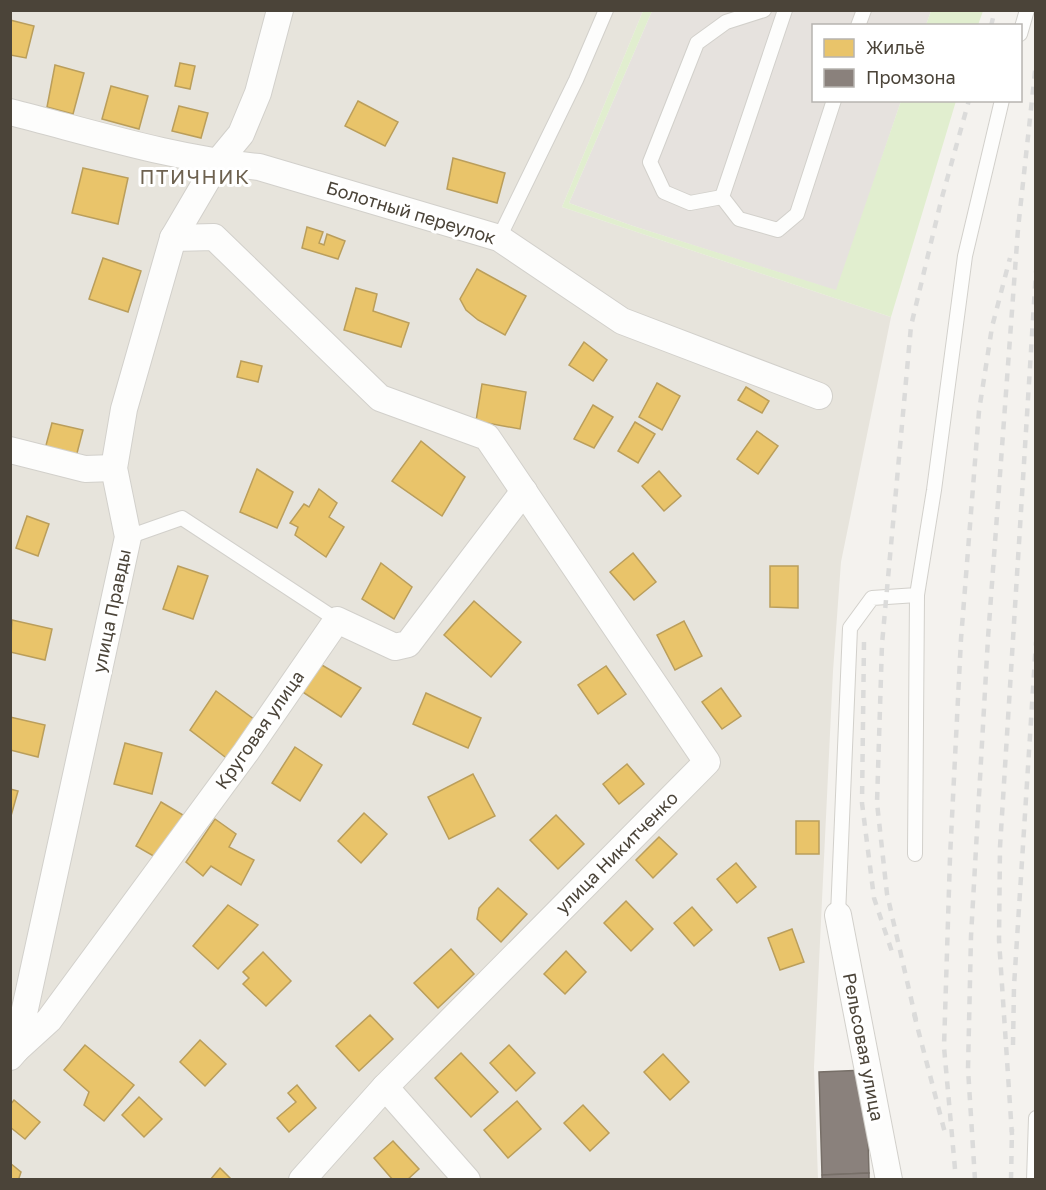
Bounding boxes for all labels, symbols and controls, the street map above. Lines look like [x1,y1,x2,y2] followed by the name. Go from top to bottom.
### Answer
[812,24,1022,102] legend
[866,36,925,58] text: Жильё
[866,66,956,88] text: Промзона
[140,164,250,188] district label: ПТИЧНИК
[324,176,499,248] street label: Болотный переулок
[87,547,135,675] street label: улица Правды
[210,666,308,793] street label: Круговая улица
[550,786,682,918] street label: улица Никитченко
[839,971,889,1123] street label: Рельсовая улица

